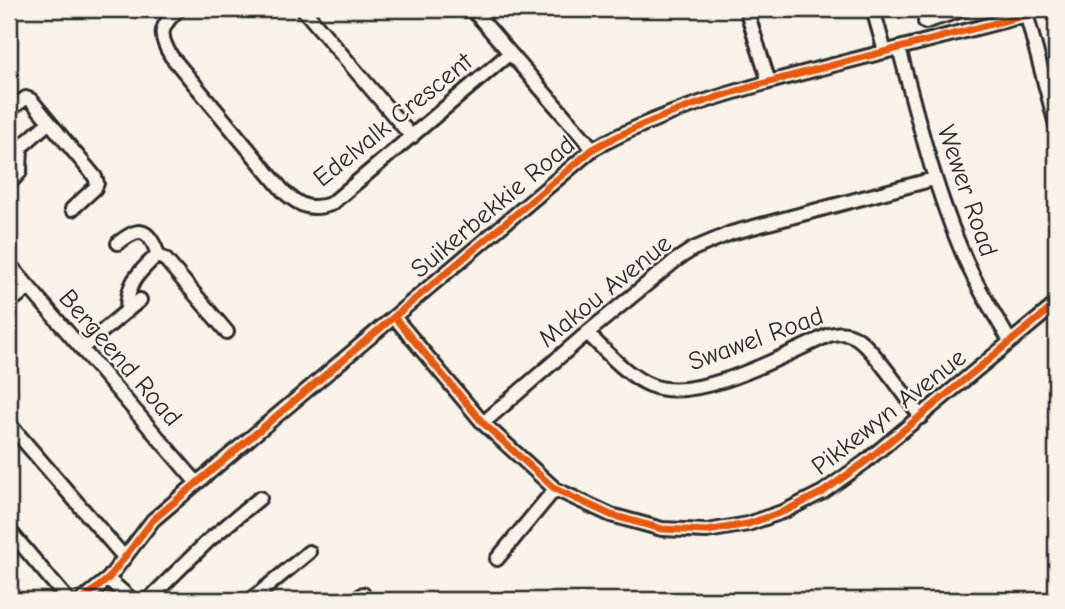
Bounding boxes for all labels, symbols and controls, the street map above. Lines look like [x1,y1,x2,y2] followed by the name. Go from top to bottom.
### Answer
[307,46,480,193] street label: Edelvalk Crescent
[931,121,1003,261] street label: Wewer Road
[405,130,581,284] street label: Suikerbekkie Road
[533,228,677,354] street label: Makou Avenue
[52,283,188,433] street label: Bergeend Road
[684,301,828,377] street label: Swawel Road
[806,342,972,482] street label: Pikkewyn Avenue

